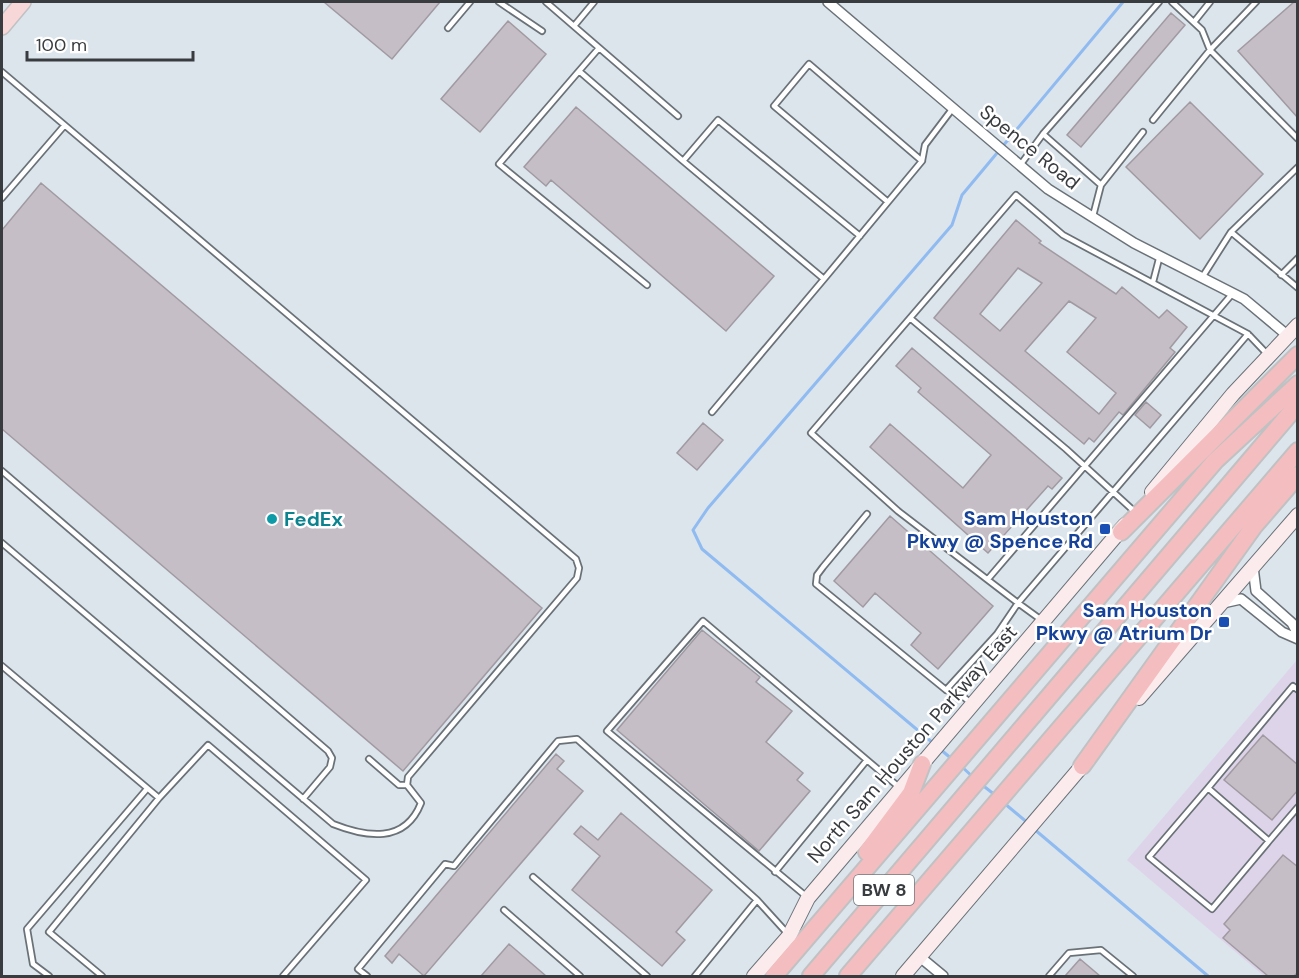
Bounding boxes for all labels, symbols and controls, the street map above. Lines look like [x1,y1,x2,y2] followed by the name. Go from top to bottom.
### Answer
[27,24,194,62] scale bar
[36,33,87,57] text: 100 m
[975,99,1085,195] street label: Spence Road
[907,505,1093,554] place label: Sam Houston Pkwy @ Spence Rd
[284,506,343,532] place label: FedEx
[265,512,279,526] marker: FedEx
[1098,522,1112,536] marker: Sam Houston Pkwy @ Spence Rd
[1036,597,1212,646] place label: Sam Houston Pkwy @ Atrium Dr
[1217,615,1231,629] marker: Sam Houston Pkwy @ Atrium Dr
[801,619,1023,868] street label: North Sam Houston Parkway East
[854,875,914,905] road number: BW 8

